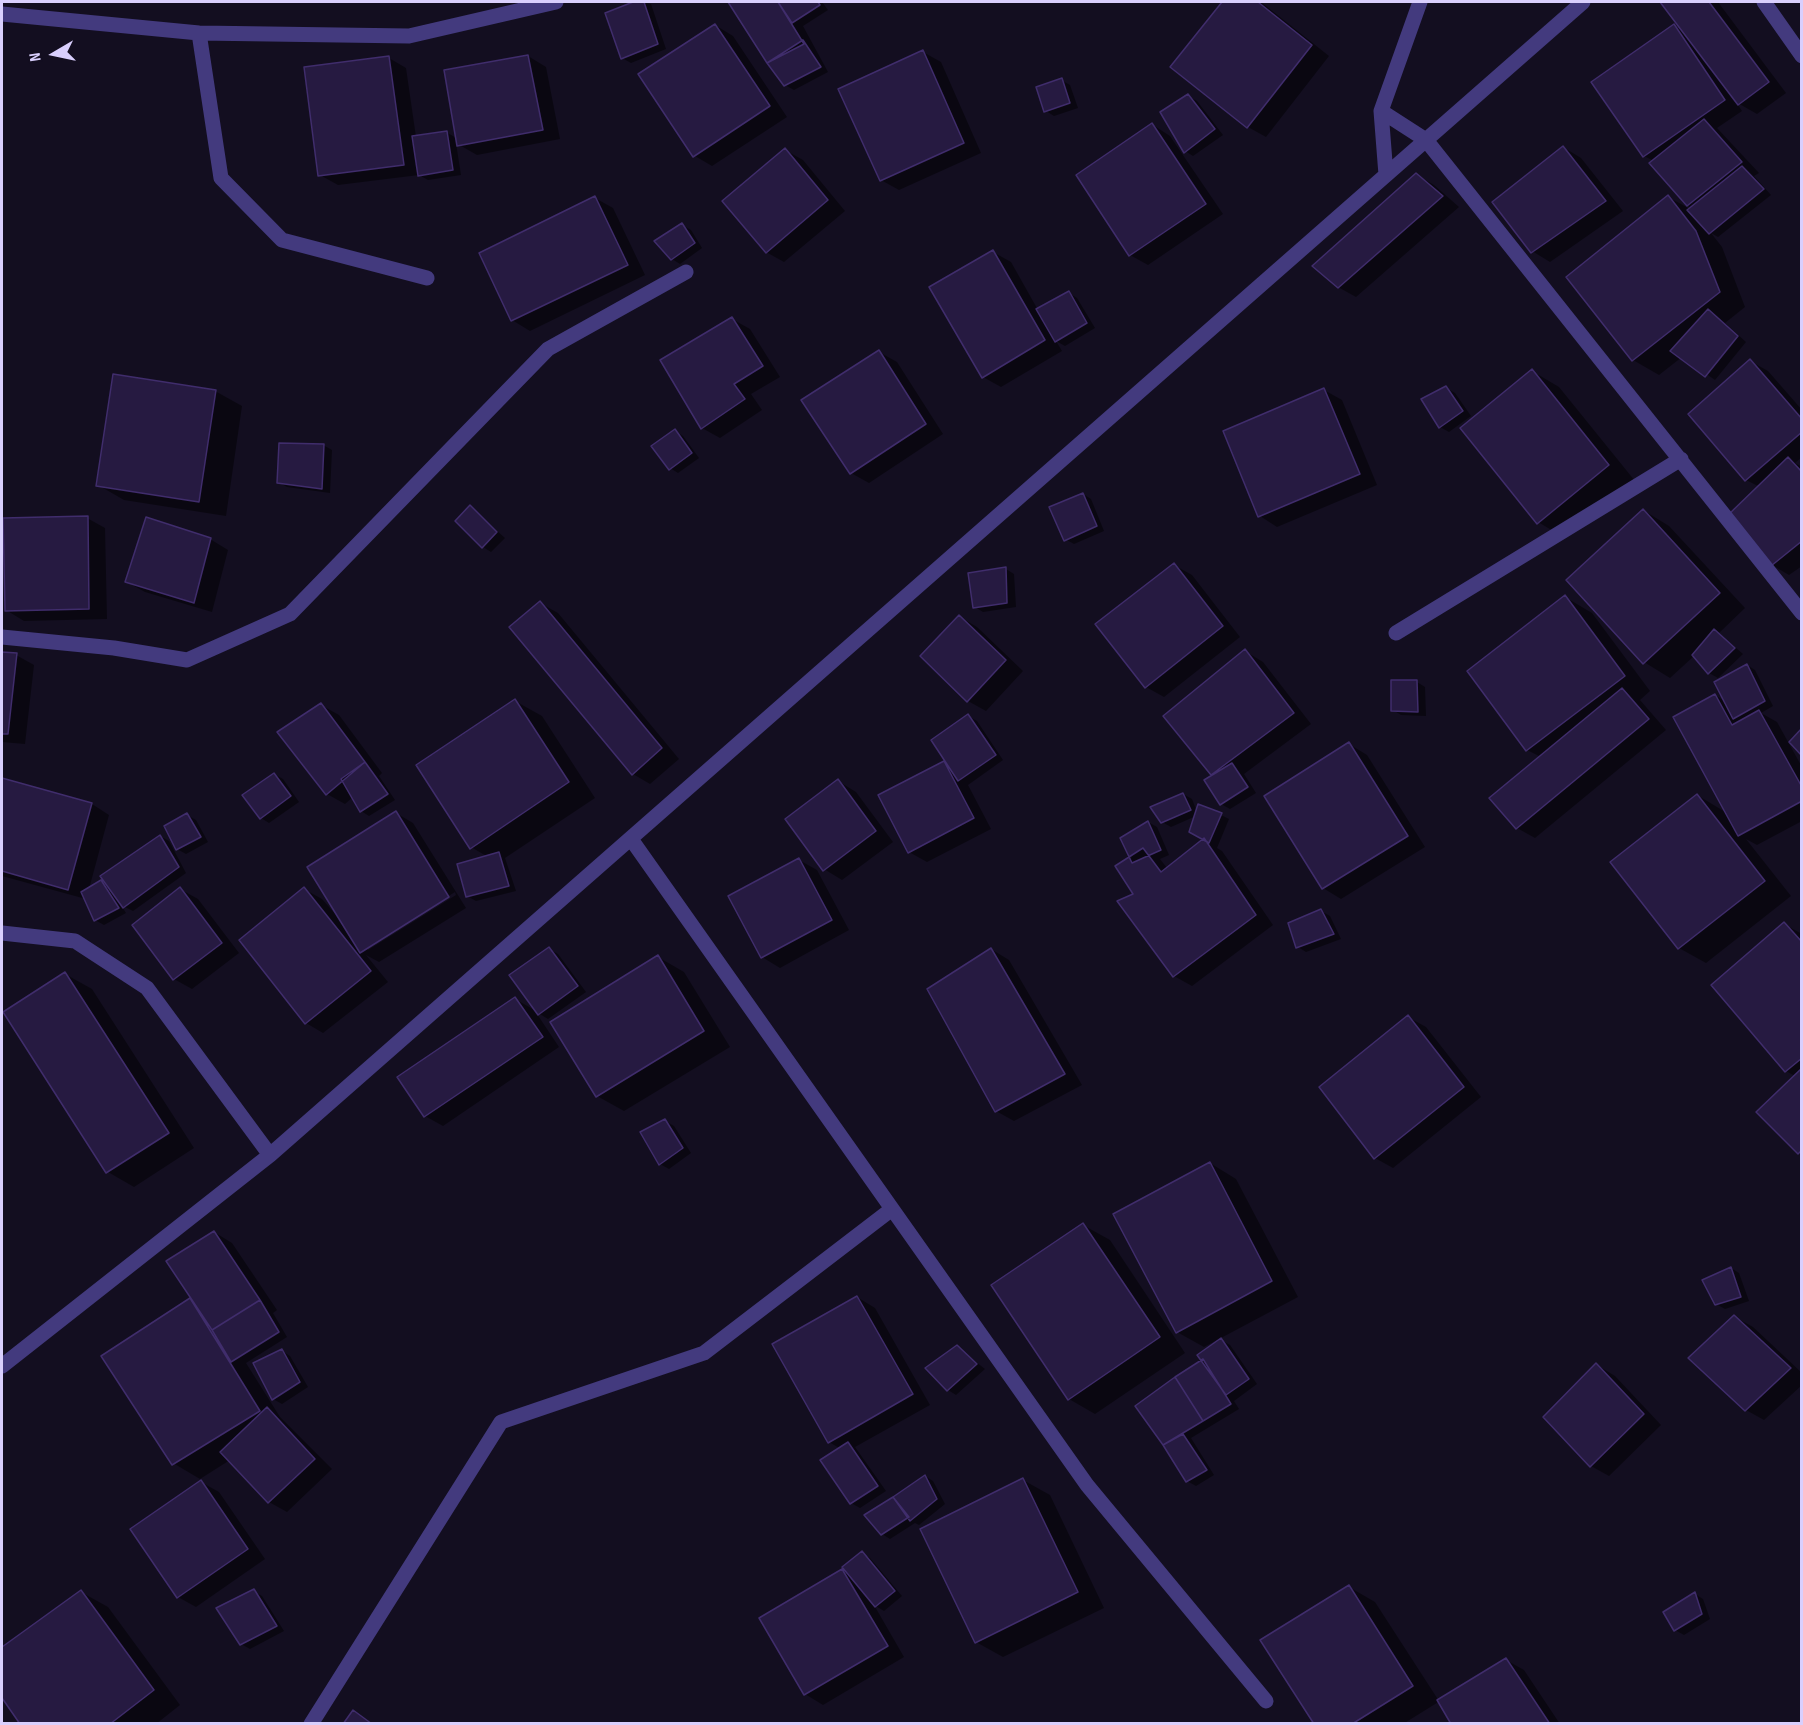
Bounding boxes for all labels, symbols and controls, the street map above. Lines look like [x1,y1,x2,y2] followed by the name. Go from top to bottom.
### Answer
[24,24,84,84] north arrow
[26,51,46,63] text: N

